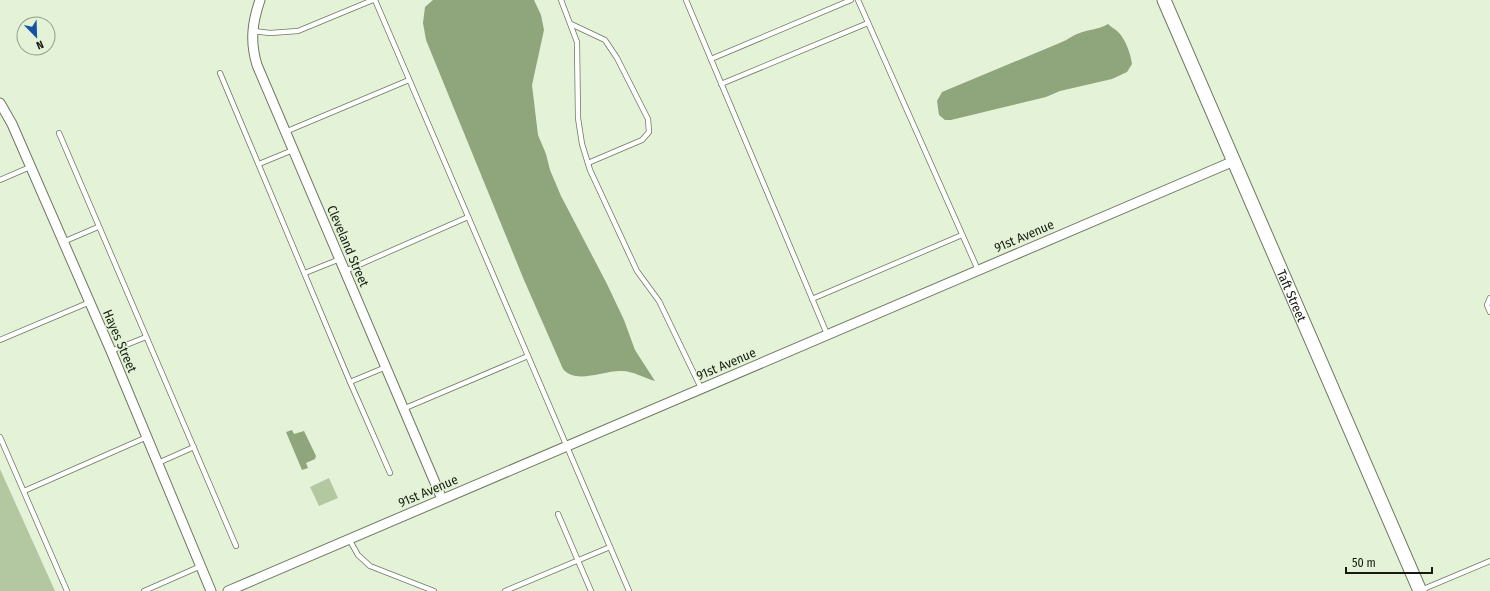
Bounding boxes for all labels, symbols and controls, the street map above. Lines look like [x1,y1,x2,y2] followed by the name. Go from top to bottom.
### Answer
[16,16,56,56] north arrow
[34,37,45,52] text: N
[324,203,372,290] street label: Cleveland Street
[992,217,1056,255] street label: 91st Avenue
[1274,267,1310,324] street label: Taft Street
[100,307,140,375] street label: Hayes Street
[694,345,758,383] street label: 91st Avenue
[396,472,460,510] street label: 91st Avenue
[1346,549,1432,575] scale bar
[1352,556,1376,570] text: 50 m

